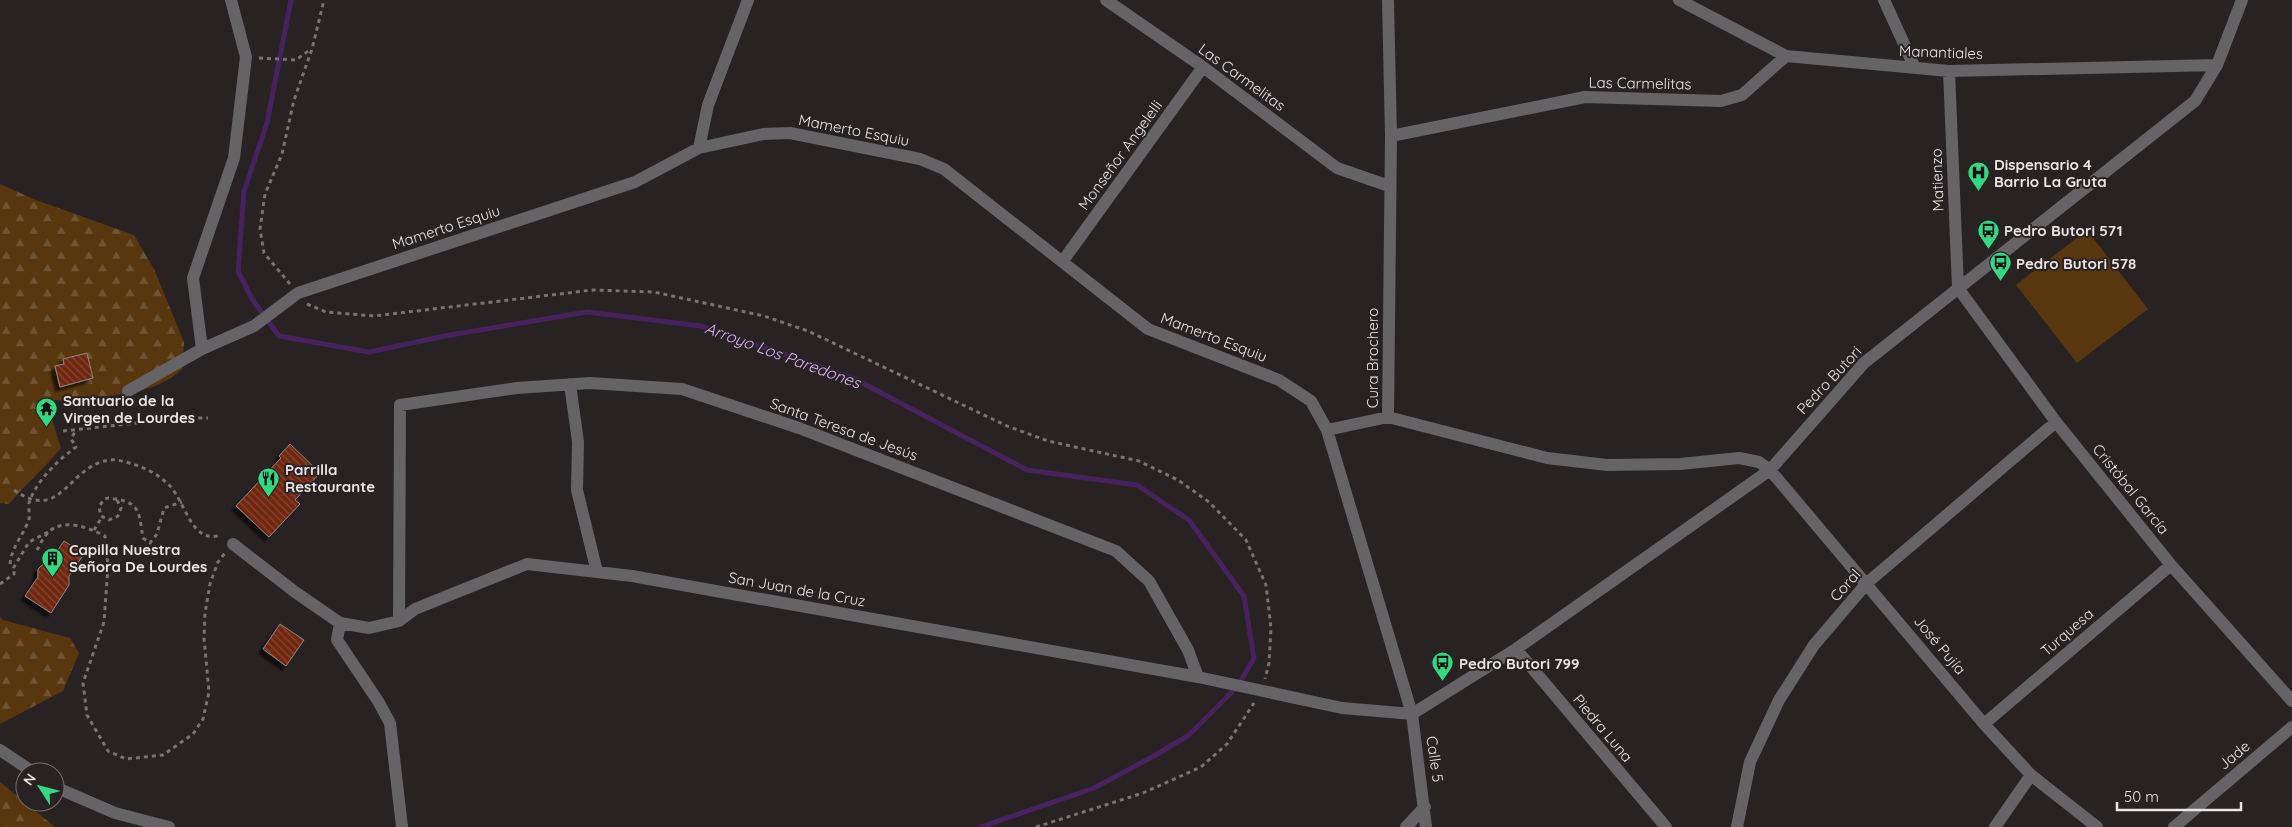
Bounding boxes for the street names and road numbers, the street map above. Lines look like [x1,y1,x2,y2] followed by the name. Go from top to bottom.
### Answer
[1195,39,1289,115] street label: Las Carmelitas
[1899,41,1983,63] street label: Manantiales
[1588,73,1692,93] street label: Las Carmelitas
[1074,96,1166,214] street label: Monseñor Angelelli
[797,110,911,150] street label: Mamerto Esquiu
[1926,148,1948,212] street label: Matienzo
[390,201,502,253] street label: Mamerto Esquiu
[1158,308,1270,366] street label: Mamerto Esquiu
[1363,308,1382,408] street label: Cura Brochero
[1793,342,1865,418] street label: Pedro Butori
[768,393,920,465] street label: Santa Teresa de Jesús
[2089,440,2173,538] street label: Cristóbal García
[1826,565,1864,605] street label: Coral
[727,568,867,610] street label: San Juan de la Cruz
[2037,604,2097,660] street label: Turquesa
[1910,612,1970,678] street label: José Pujía
[1569,690,1637,766] street label: Piedra Luna
[1422,735,1448,783] street label: Calle 5
[2214,736,2254,774] street label: Jade

